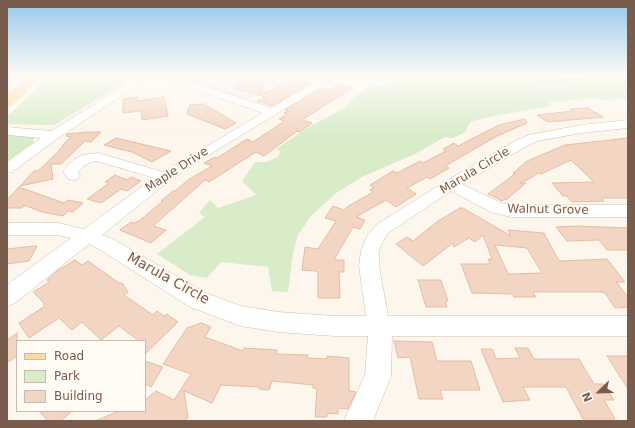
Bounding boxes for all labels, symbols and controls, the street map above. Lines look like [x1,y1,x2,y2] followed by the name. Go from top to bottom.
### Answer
[143,144,211,196] street label: Maple Drive
[438,145,512,197] street label: Marula Circle
[507,202,589,218] street label: Walnut Grove
[124,249,212,309] street label: Marula Circle
[16,340,146,412] legend
[54,349,84,363] text: Road
[54,369,80,383] text: Park
[579,372,619,412] north arrow
[54,389,103,403] text: Building
[580,390,595,404] text: N

